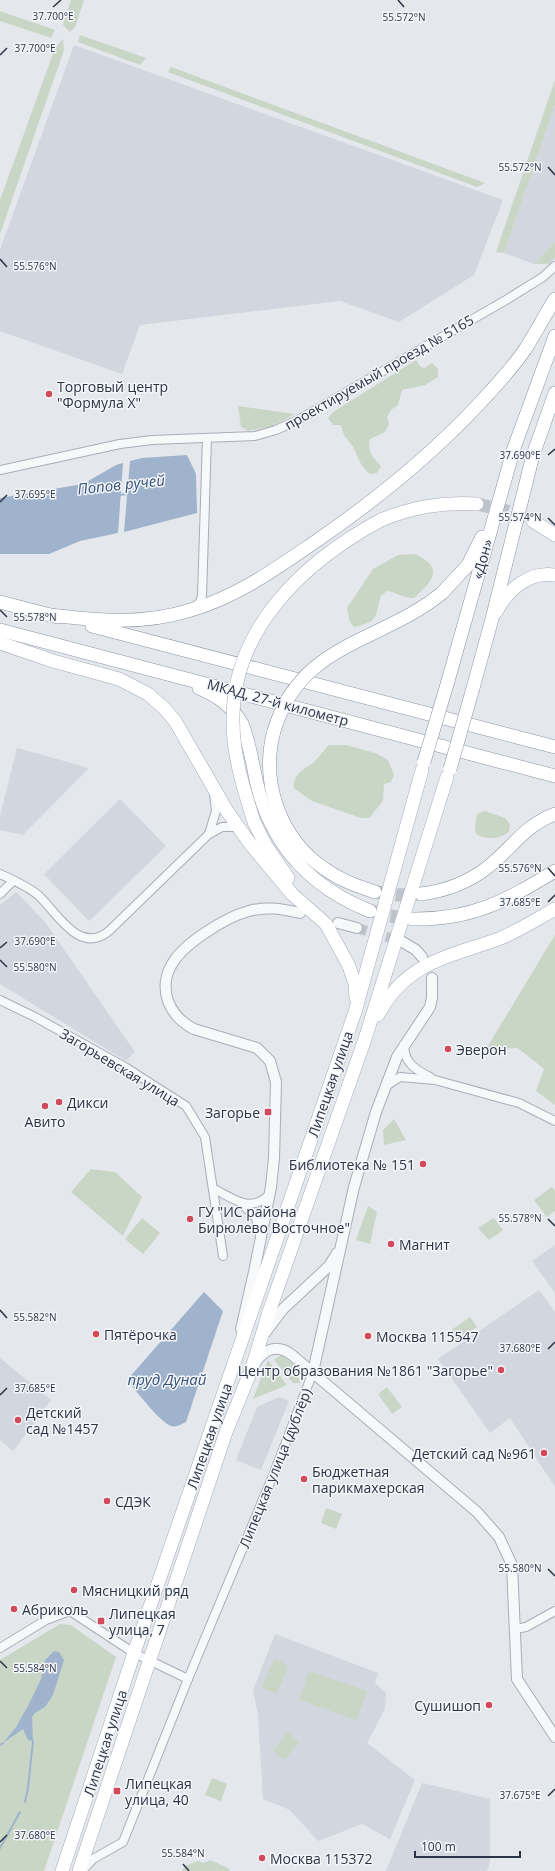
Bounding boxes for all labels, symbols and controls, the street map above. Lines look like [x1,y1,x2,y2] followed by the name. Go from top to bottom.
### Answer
[32,9,74,23] text: 37.700°E
[382,10,426,24] text: 55.572°N
[14,41,56,55] text: 37.700°E
[498,160,542,174] text: 55.572°N
[13,259,57,273] text: 55.576°N
[281,310,477,434] street label: проектируемый проезд № 5165
[57,377,168,412] place label: Торговый центр "Формула X"
[44,389,54,399] marker: Торговый центр "Формула X"
[499,448,541,462] text: 37.690°E
[76,469,166,499] water label: Попов ручей
[14,487,56,501] text: 37.695°E
[498,510,542,524] text: 55.574°N
[467,537,497,581] street label: «Дон»
[13,610,57,624] text: 55.578°N
[205,674,351,730] street label: МКАД, 27-й километр
[498,861,542,875] text: 55.576°N
[499,895,541,909] text: 37.685°E
[14,934,56,948] text: 37.690°E
[13,960,57,974] text: 55.580°N
[57,1024,183,1110] street label: Загорьевская улица
[303,1028,357,1140] street label: Липецкая улица
[456,1040,507,1059] place label: Эверон
[443,1044,453,1054] marker: Эверон
[67,1093,108,1112] place label: Дикси
[54,1097,64,1107] marker: Дикси
[40,1101,50,1111] marker: Авито
[205,1103,260,1122] place label: Загорье
[263,1107,273,1117] marker: Загорье
[25,1112,65,1131] place label: Авито
[289,1155,415,1174] place label: Библиотека № 151
[418,1159,428,1169] marker: Библиотека № 151
[198,1202,350,1237] place label: ГУ "ИС района Бирюлево Восточное"
[498,1211,542,1225] text: 55.578°N
[185,1214,195,1224] marker: ГУ "ИС района Бирюлево Восточное"
[399,1235,450,1254] place label: Магнит
[386,1239,396,1249] marker: Магнит
[13,1310,57,1324] text: 55.582°N
[104,1325,177,1344] place label: Пятёрочка
[376,1327,478,1346] place label: Москва 115547
[91,1329,101,1339] marker: Пятёрочка
[363,1331,373,1341] marker: Москва 115547
[499,1341,541,1355] text: 37.680°E
[238,1361,493,1380] place label: Центр образования №1861 "Загорье"
[496,1365,506,1375] marker: Центр образования №1861 "Загорье"
[128,1369,207,1389] water label: пруд Дунай
[182,1380,236,1492] street label: Липецкая улица
[14,1381,56,1395] text: 37.685°E
[234,1385,316,1551] street label: Липецкая улица (дублёр)
[26,1403,98,1438] place label: Детский сад №1457
[13,1415,23,1425] marker: Детский сад №1457
[412,1444,536,1463] place label: Детский сад №961
[539,1448,549,1458] marker: Детский сад №961
[312,1462,424,1497] place label: Бюджетная парикмахерская
[299,1474,309,1484] marker: Бюджетная парикмахерская
[115,1492,151,1511] place label: СДЭК
[102,1496,112,1506] marker: СДЭК
[498,1561,542,1575] text: 55.580°N
[82,1581,189,1600] place label: Мясницкий ряд
[69,1585,79,1595] marker: Мясницкий ряд
[22,1600,89,1619] place label: Абриколь
[9,1604,19,1614] marker: Абриколь
[109,1604,176,1639] place label: Липецкая улица, 7
[96,1616,106,1626] marker: Липецкая улица, 7
[13,1661,57,1675] text: 55.584°N
[79,1687,131,1799] street label: Липецкая улица
[414,1696,481,1715] place label: Сушишоп
[484,1700,494,1710] marker: Сушишоп
[125,1774,192,1809] place label: Липецкая улица, 40
[112,1786,122,1796] marker: Липецкая улица, 40
[499,1788,541,1802] text: 37.675°E
[14,1828,56,1842] text: 37.680°E
[415,1833,520,1859] scale bar
[421,1838,456,1855] text: 100 m
[161,1846,205,1860] text: 55.584°N
[270,1849,372,1868] place label: Москва 115372
[257,1853,267,1863] marker: Москва 115372

